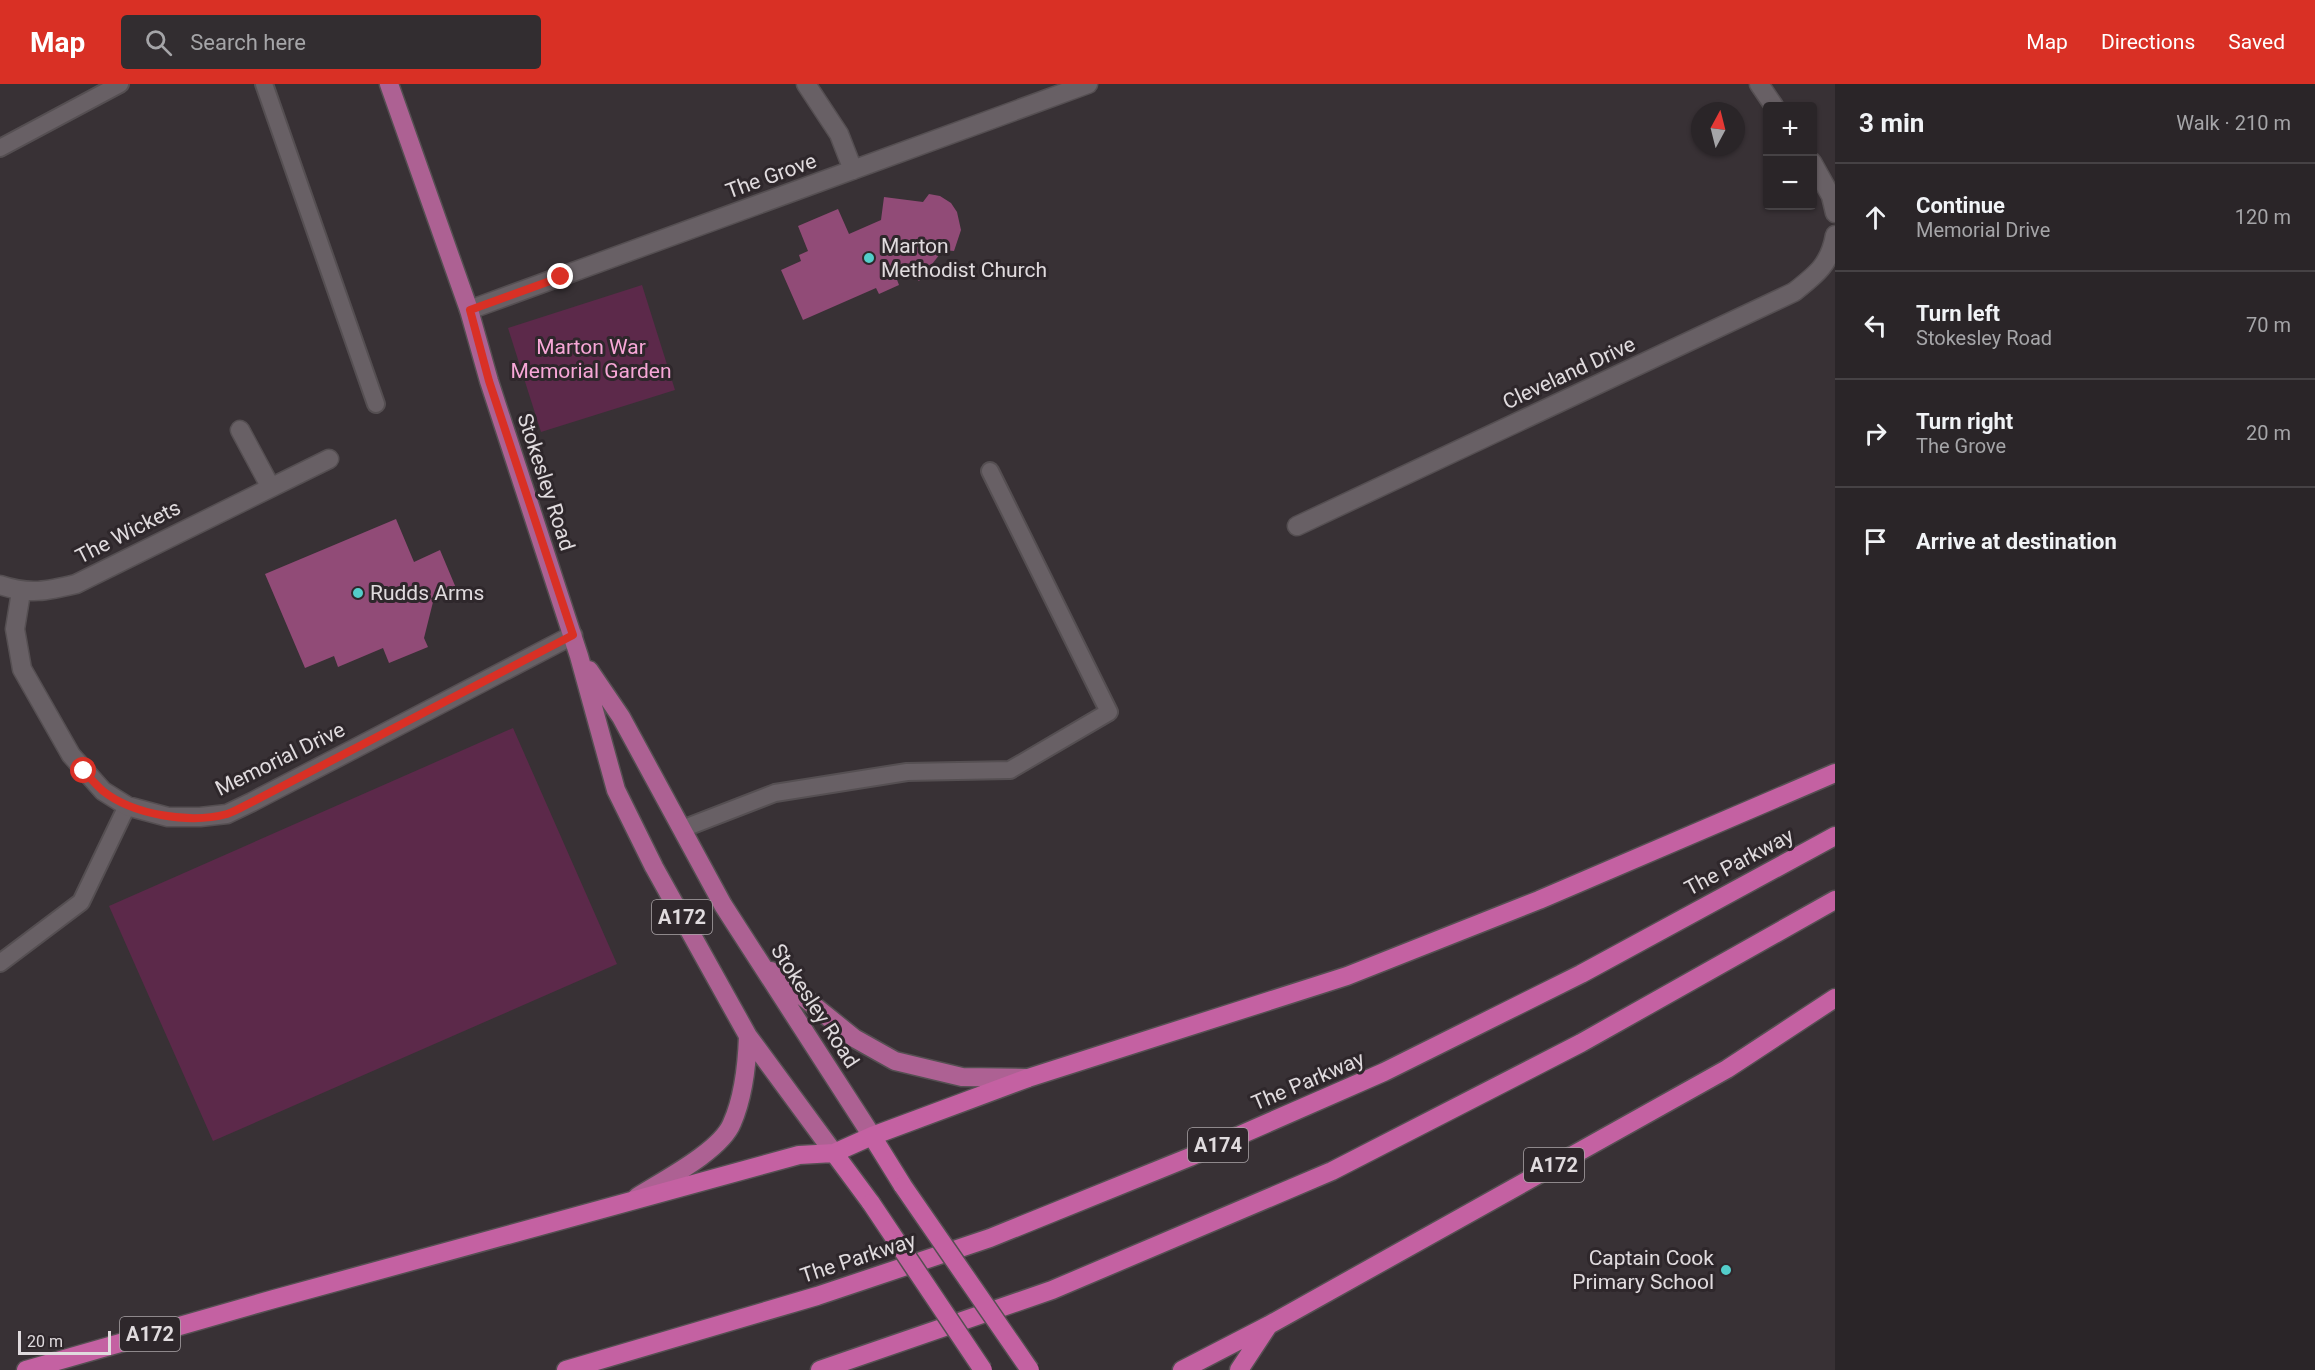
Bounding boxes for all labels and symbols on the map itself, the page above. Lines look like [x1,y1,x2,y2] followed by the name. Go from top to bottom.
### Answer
[1691,102,1745,156] north arrow
[722,149,820,203] street label: The Grove
[881,234,1047,282] place label: Marton Methodist Church
[862,251,876,265] marker: Marton Methodist Church
[547,263,573,289] route end
[1499,332,1639,414] street label: Cleveland Drive
[510,335,672,383] park label: Marton War Memorial Garden
[512,410,580,554] street label: Stokesley Road
[72,495,184,569] street label: The Wickets
[370,581,484,605] place label: Rudds Arms
[351,586,365,600] marker: Rudds Arms
[211,717,349,801] street label: Memorial Drive
[70,757,96,783] route start
[1680,823,1798,901] street label: The Parkway
[652,900,712,934] road number: A172
[766,940,864,1072] street label: Stokesley Road
[1248,1047,1368,1115] street label: The Parkway
[1188,1128,1248,1162] road number: A174
[1524,1148,1584,1182] road number: A172
[797,1228,919,1288] street label: The Parkway
[1572,1246,1714,1294] place label: Captain Cook Primary School
[1719,1263,1733,1277] marker: Captain Cook Primary School
[120,1317,180,1351] road number: A172
[18,1328,111,1356] scale bar

